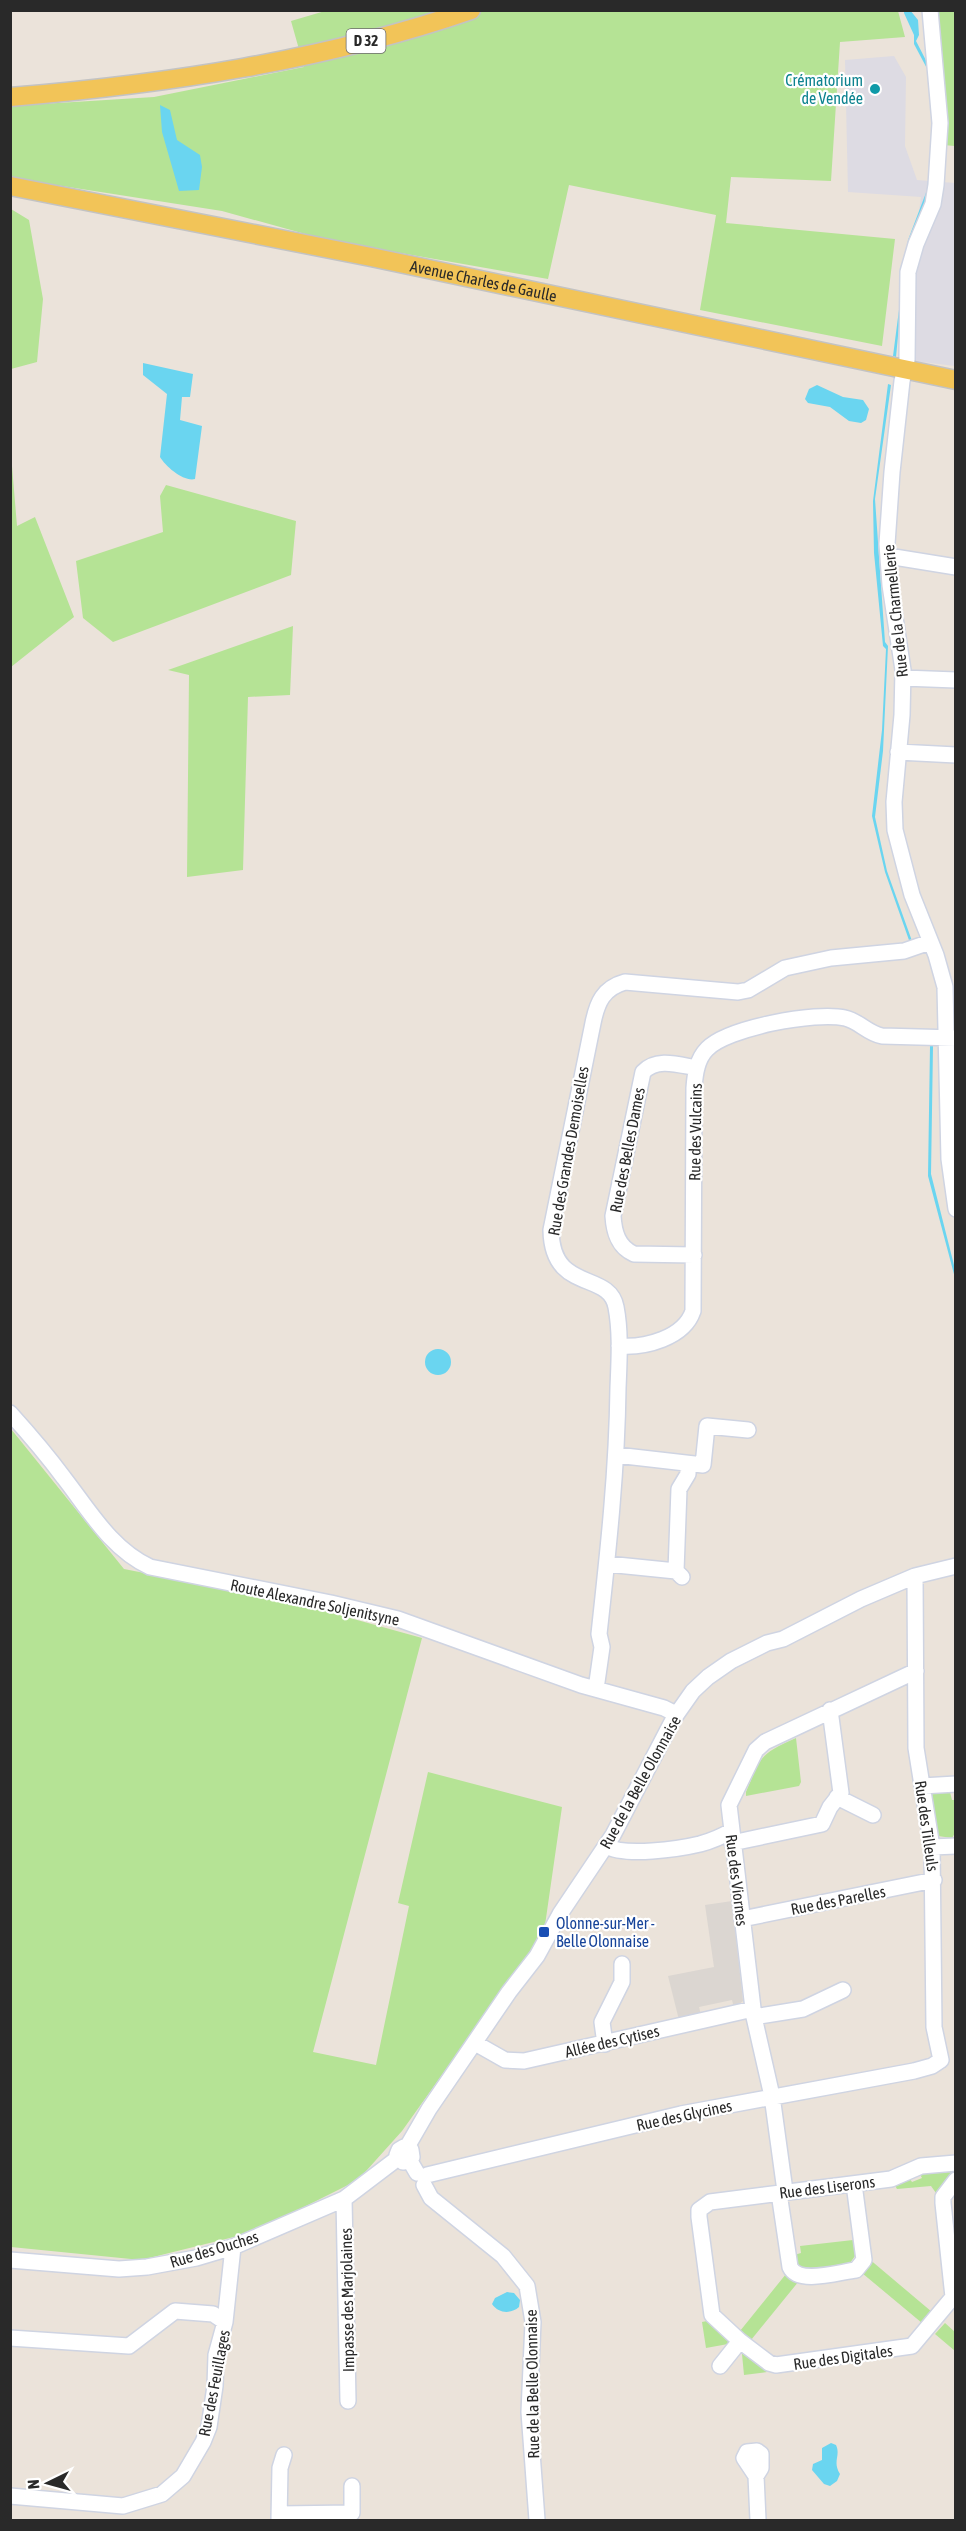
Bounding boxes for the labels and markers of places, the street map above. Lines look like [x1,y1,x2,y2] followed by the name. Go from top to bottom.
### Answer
[785,71,863,107] place label: Crématorium de Vendée
[868,82,882,96] marker: Crématorium de Vendée
[556,1914,655,1950] place label: Olonne-sur-Mer - Belle Olonnaise
[537,1925,551,1939] marker: Olonne-sur-Mer - Belle Olonnaise

